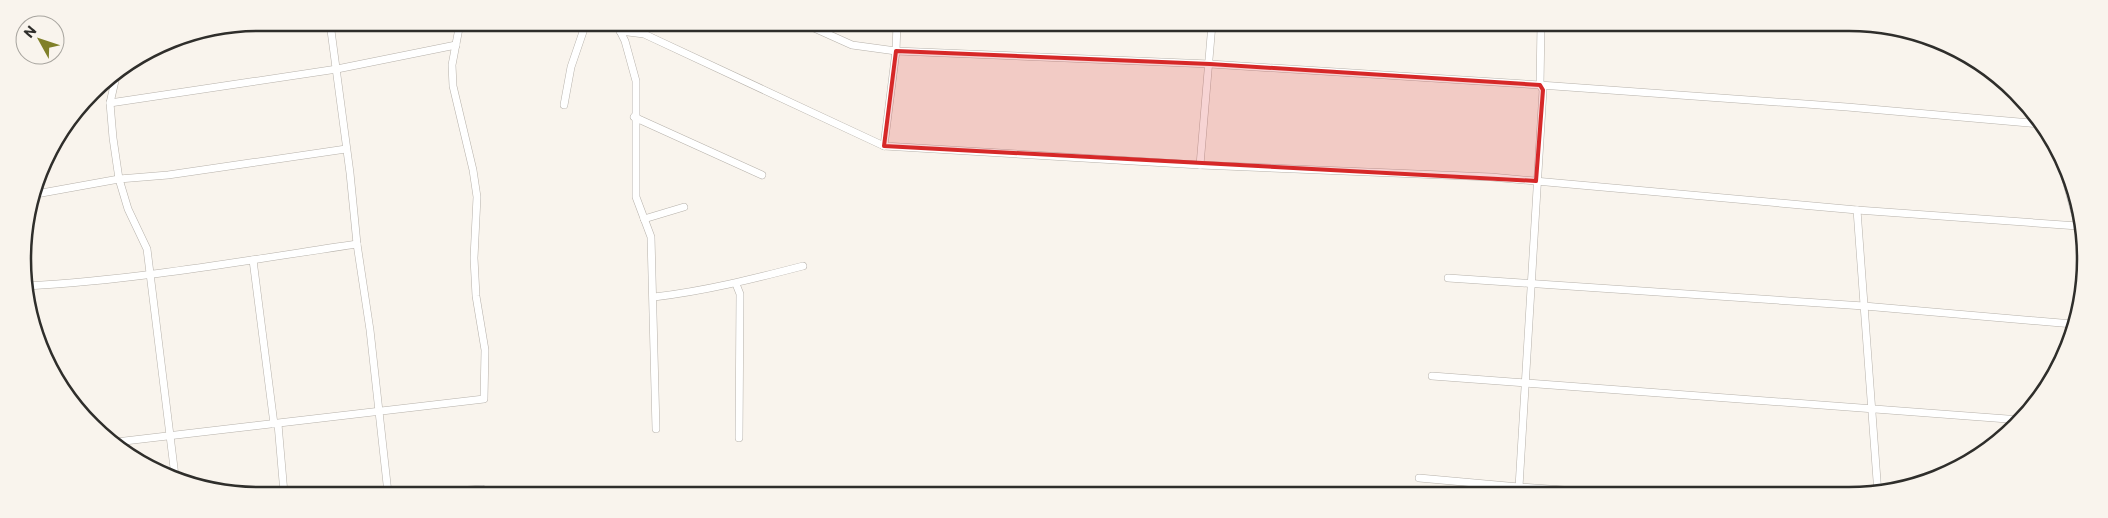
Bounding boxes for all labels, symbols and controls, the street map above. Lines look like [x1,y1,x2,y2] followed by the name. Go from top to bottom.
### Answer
[15,15,65,65] north arrow
[20,22,40,41] text: N

